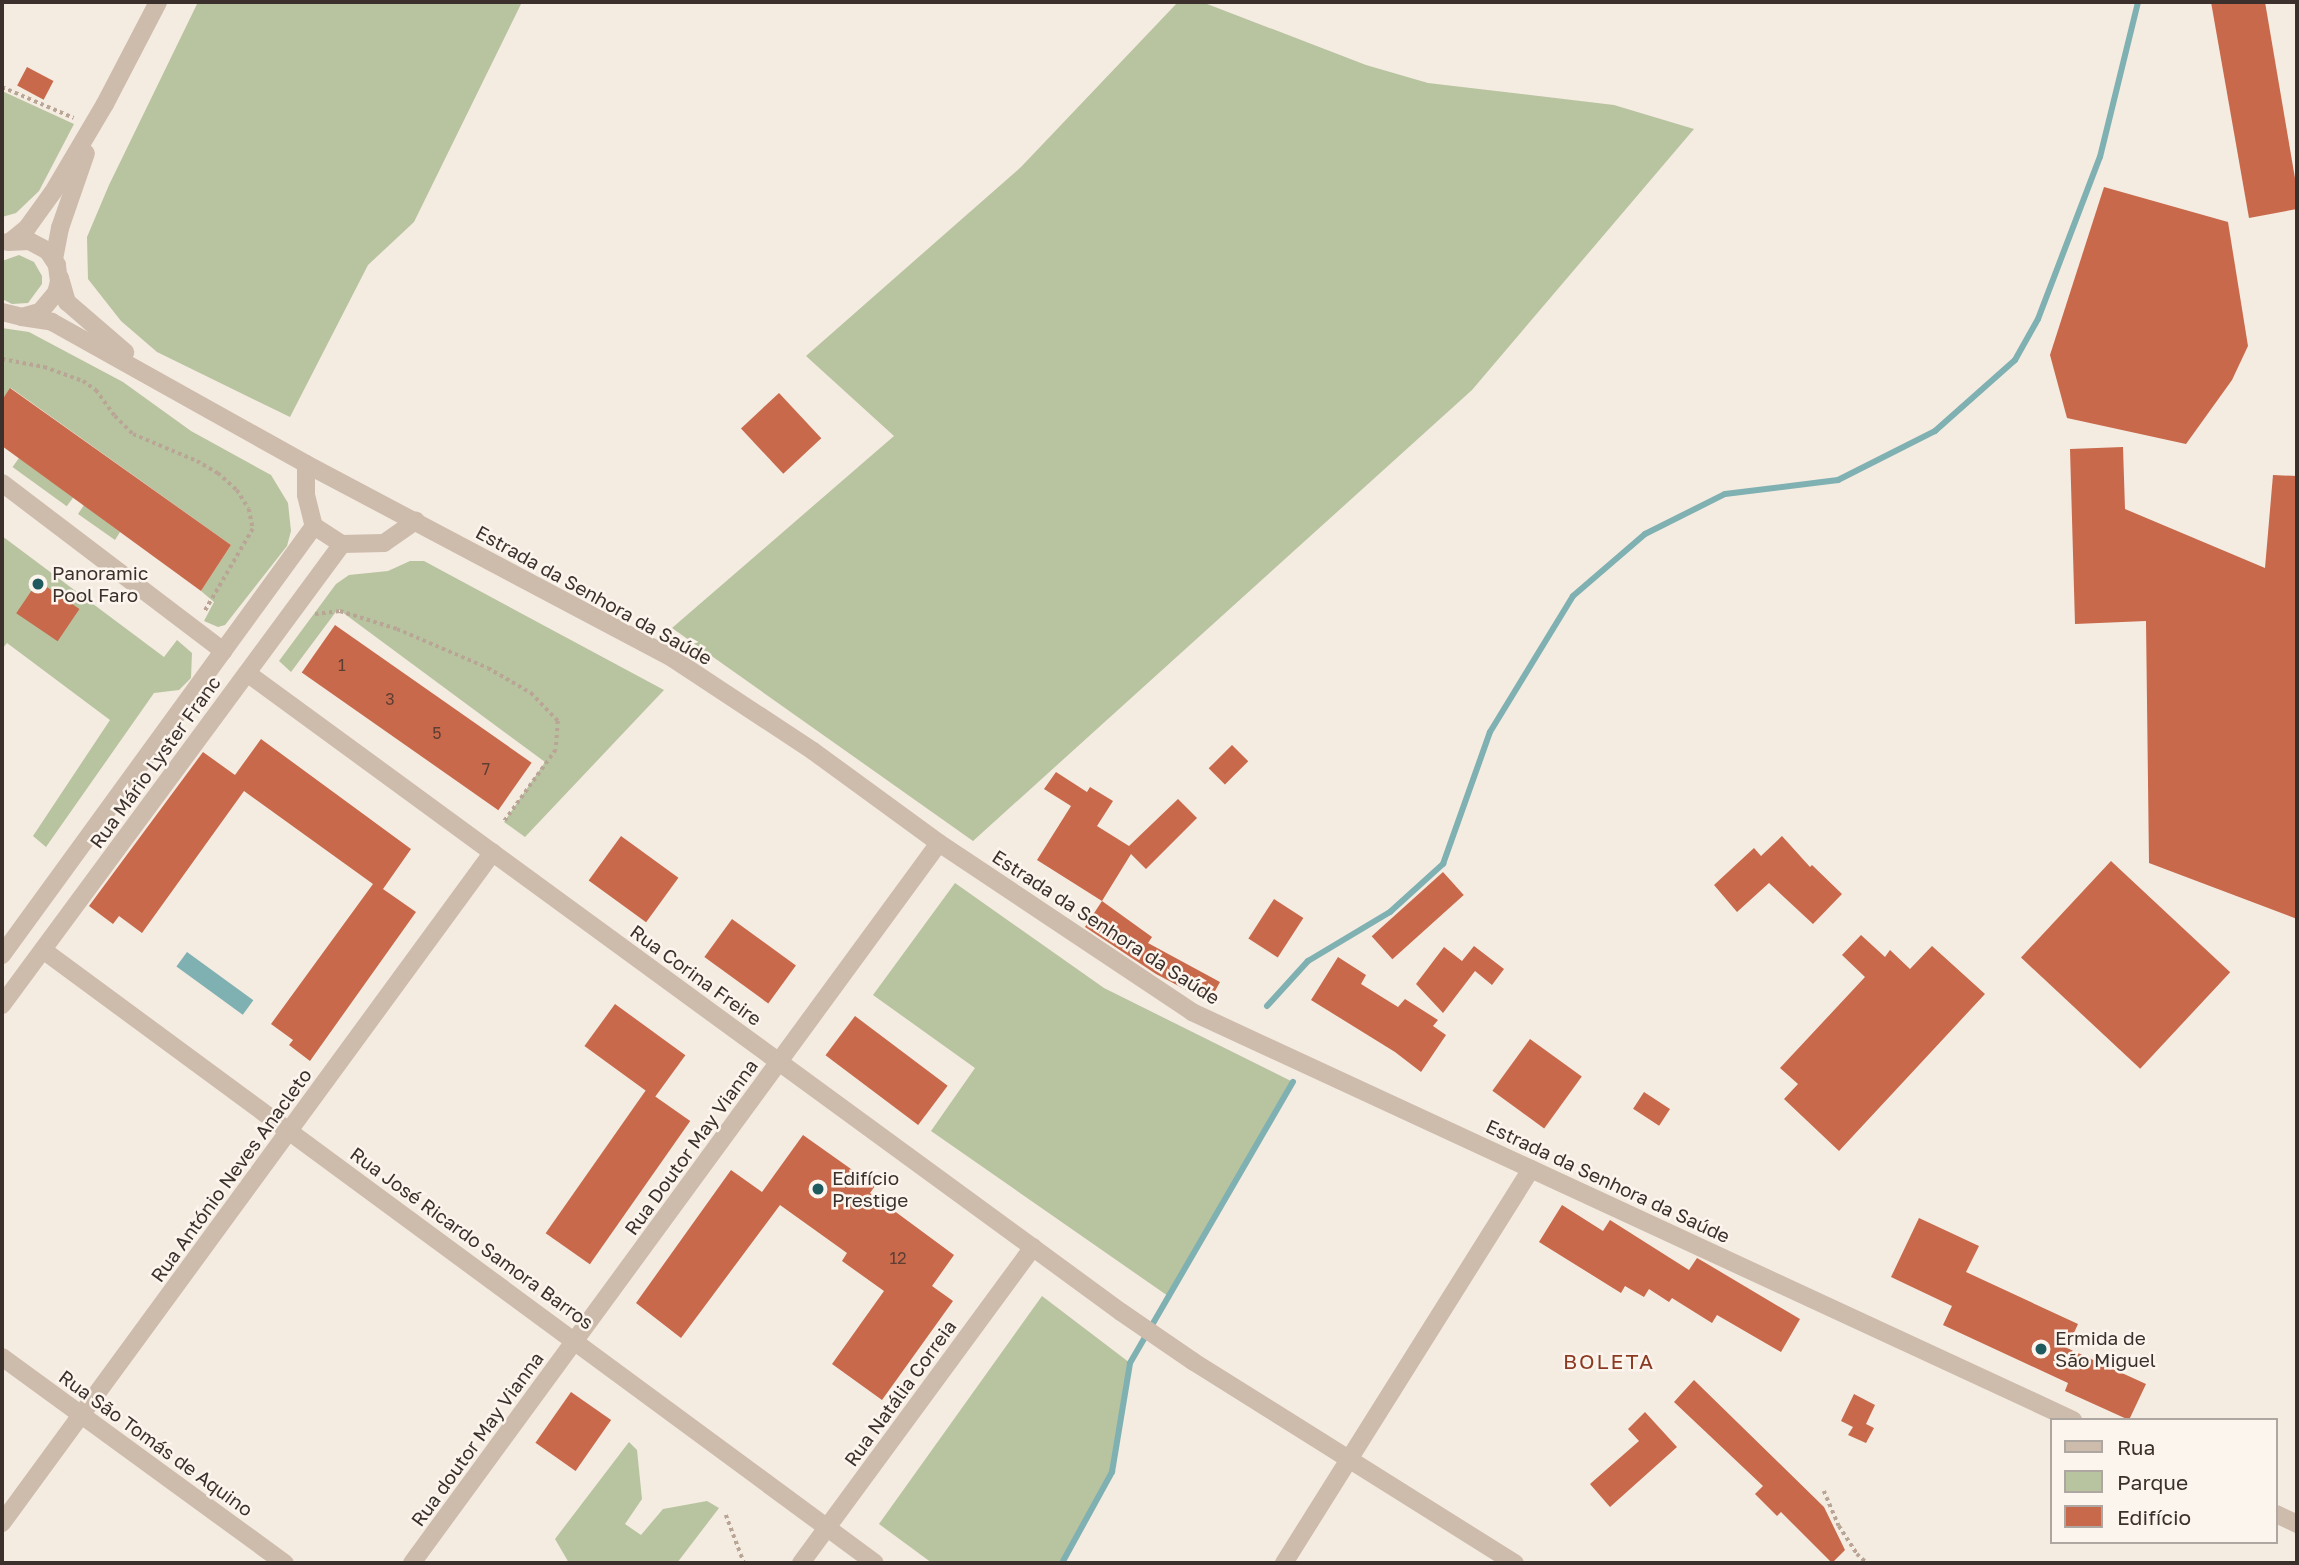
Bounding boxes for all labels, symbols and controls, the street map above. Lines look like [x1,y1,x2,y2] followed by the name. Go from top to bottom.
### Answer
[472,520,716,670] street label: Estrada da Senhora da Saúde
[52,562,148,606] place label: Panoramic Pool Faro
[30,576,46,592] marker: Panoramic Pool Faro
[338,655,346,675] house number: 1
[85,671,225,853] street label: Rua Mário Lyster Franc
[385,689,395,709] house number: 3
[432,723,442,743] house number: 5
[482,759,490,779] house number: 7
[988,845,1224,1009] street label: Estrada da Senhora da Saúde
[626,920,766,1030] street label: Rua Corina Freire
[620,1055,762,1239] street label: Rua Doutor May Vianna
[146,1064,316,1286] street label: Rua António Neves Anacleto
[1482,1114,1734,1248] street label: Estrada da Senhora da Saúde
[346,1142,598,1334] street label: Rua José Ricardo Samora Barros
[832,1167,908,1211] place label: Edifício Prestige
[810,1181,826,1197] marker: Edifício Prestige
[889,1248,907,1268] house number: 12
[839,1315,961,1471] street label: Rua Natália Correia
[2055,1327,2156,1371] place label: Ermida de São Miguel
[2033,1341,2049,1357] marker: Ermida de São Miguel
[406,1347,548,1531] street label: Rua doutor May Vianna
[1564,1348,1654,1374] district label: BOLETA
[55,1365,257,1521] street label: Rua São Tomás de Aquino
[2050,1418,2278,1544] legend
[2117,1434,2155,1460] text: Rua
[2117,1469,2188,1495] text: Parque
[2117,1504,2191,1530] text: Edifício

